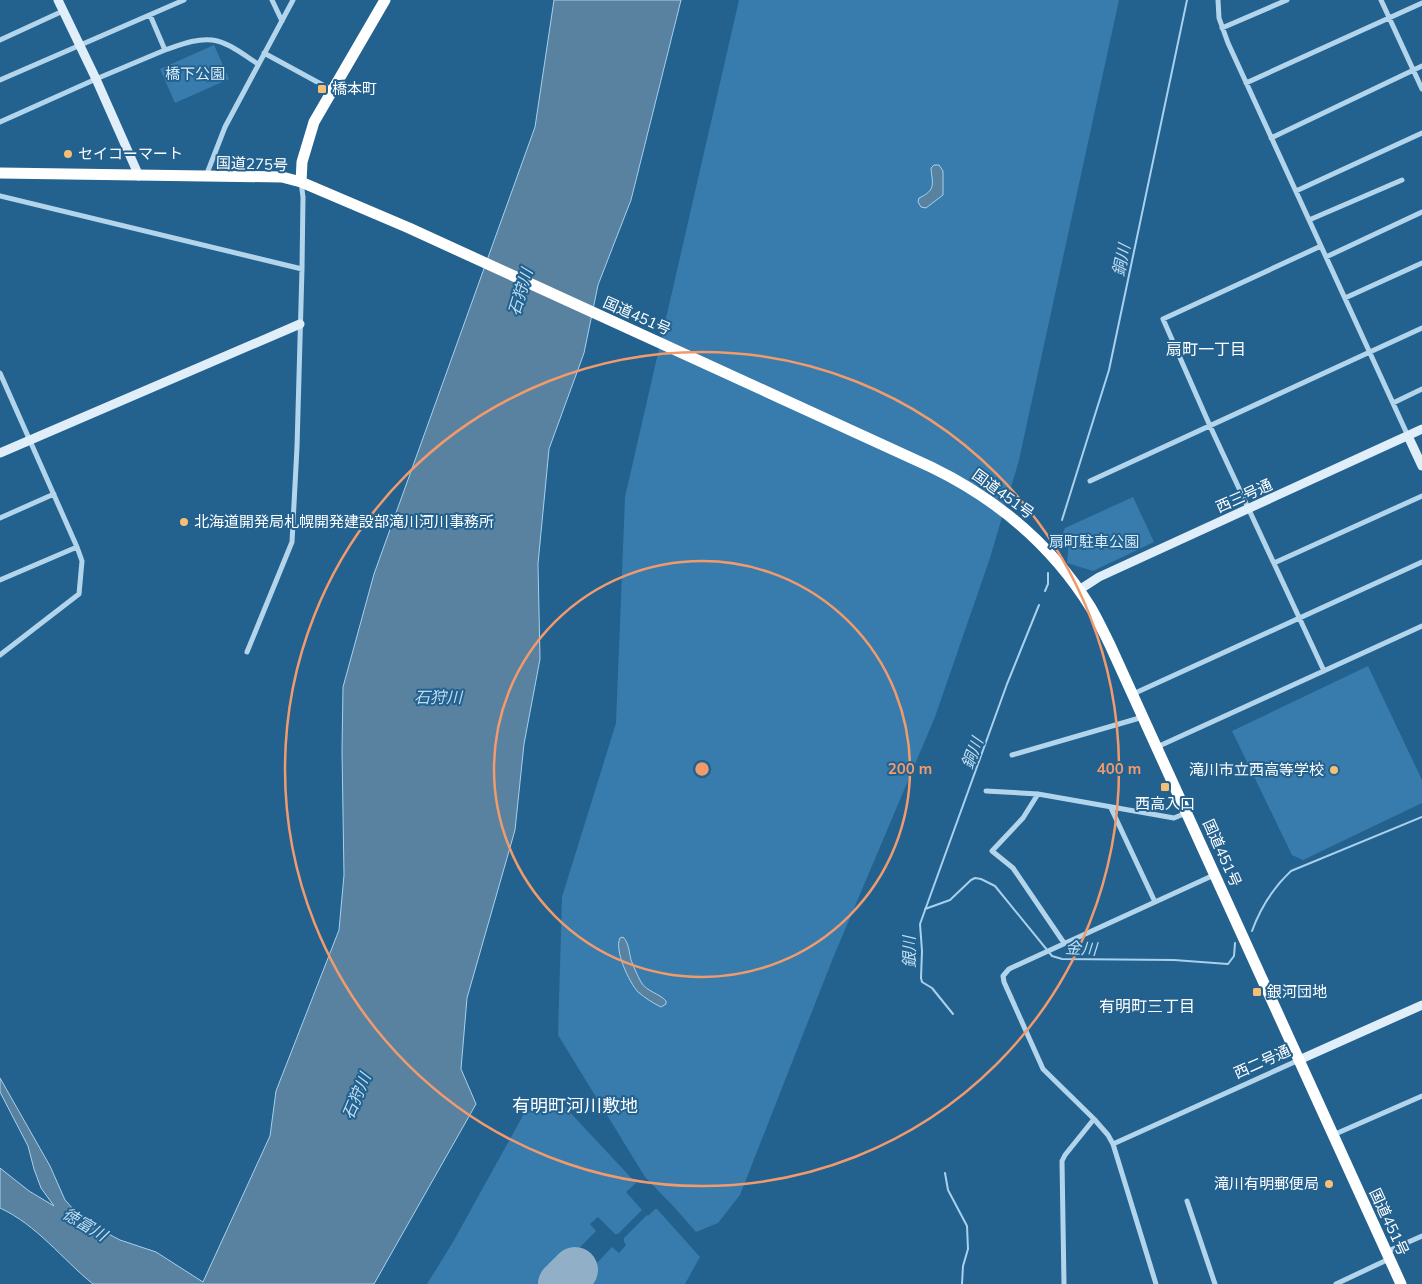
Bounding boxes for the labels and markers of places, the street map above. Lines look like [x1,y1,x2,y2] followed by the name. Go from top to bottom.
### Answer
[332,79,377,98] place label: 橋本町
[316,83,328,95] marker: 橋本町
[78,144,183,163] place label: セイコーマート
[62,148,74,160] marker: セイコーマート
[194,512,494,531] place label: 北海道開発局札幌開発建設部滝川河川事務所
[178,516,190,528] marker: 北海道開発局札幌開発建設部滝川河川事務所
[693,760,711,778] centre of rings
[1189,760,1324,779] place label: 滝川市立西高等学校
[1328,764,1340,776] marker: 滝川市立西高等学校
[1159,781,1171,793] marker: 西高入口
[1135,794,1195,813] place label: 西高入口
[1267,982,1327,1001] place label: 銀河団地
[1251,986,1263,998] marker: 銀河団地
[1214,1174,1319,1193] place label: 滝川有明郵便局
[1323,1178,1335,1190] marker: 滝川有明郵便局

